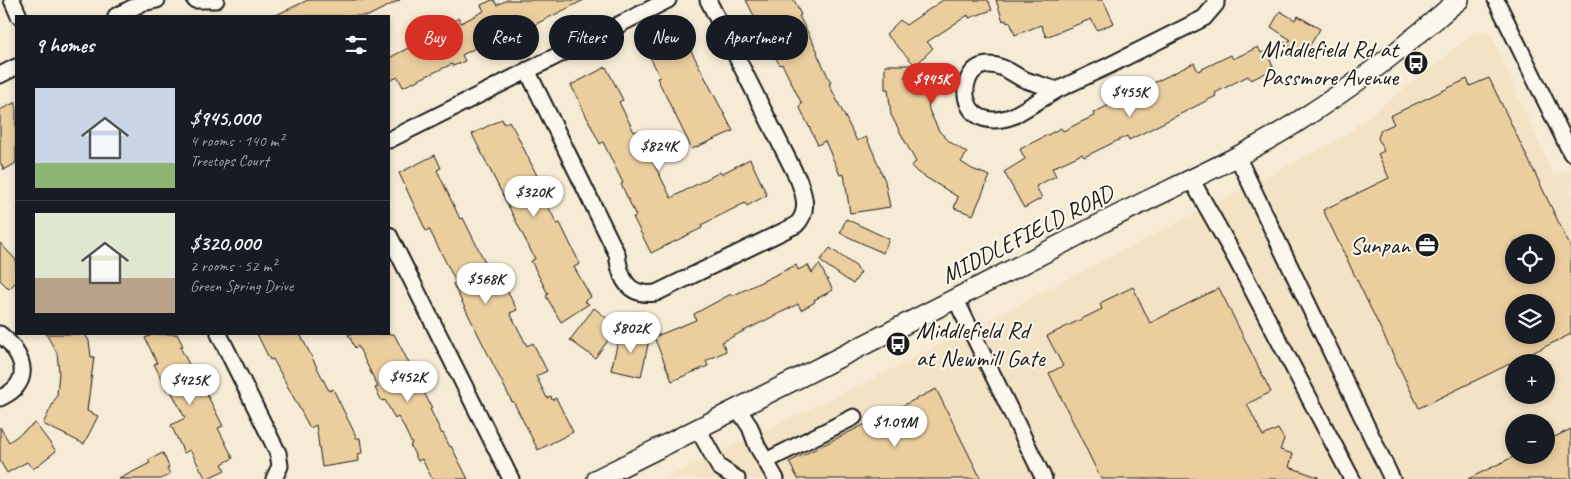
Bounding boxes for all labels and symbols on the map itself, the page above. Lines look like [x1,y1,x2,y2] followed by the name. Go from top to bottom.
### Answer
[1261,34,1400,92] place label: Middlefield Rd at Passmore Avenue
[1403,50,1429,76] bus stop icon: Middlefield Rd at Passmore Avenue
[897,62,967,105] pin: $945K
[1095,76,1165,118] pin: $455K
[624,130,694,172] pin: $824K
[499,176,569,218] pin: $320K
[936,177,1120,290] street label: MIDDLEFIELD ROAD
[1350,230,1411,260] place label: Sunpan
[1414,232,1440,258] office icon: Sunpan
[451,262,521,305] pin: $568K
[596,312,666,354] pin: $802K
[916,315,1047,373] place label: Middlefield Rd at Newmill Gate
[885,331,911,357] bus stop icon: Middlefield Rd at Newmill Gate
[373,360,443,403] pin: $452K
[155,364,225,406] pin: $425K
[854,406,936,448] pin: $1.09M

